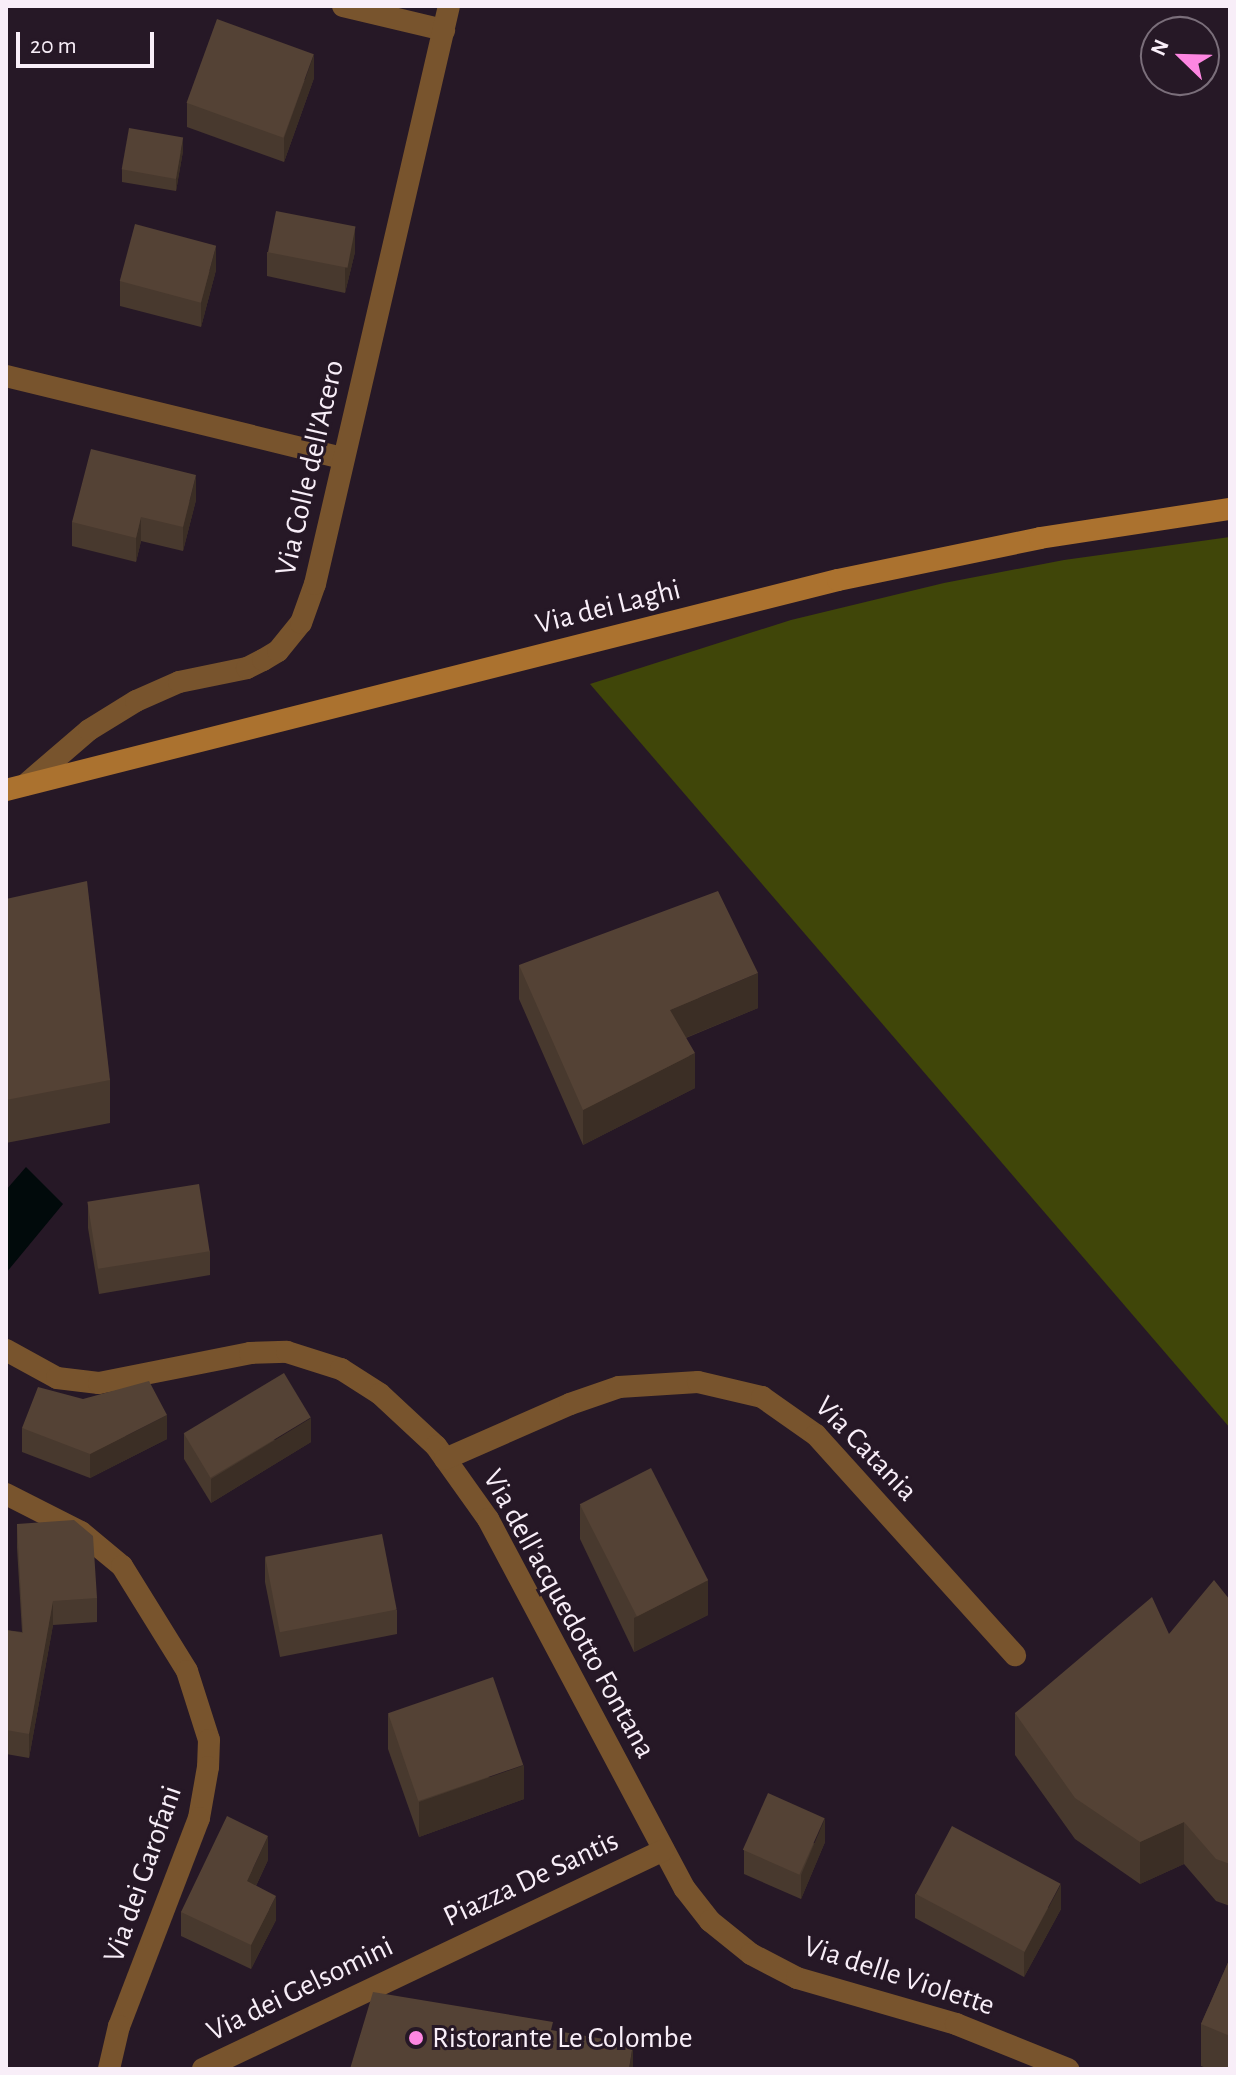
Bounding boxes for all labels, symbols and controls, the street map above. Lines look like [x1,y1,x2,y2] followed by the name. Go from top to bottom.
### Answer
[20,16,158,66] scale bar
[1140,16,1220,96] north arrow
[30,34,77,58] text: 20 m
[1147,36,1173,59] text: N
[268,357,352,579] street label: Via Colle dell'Acero
[532,572,684,642] street label: Via dei Laghi
[807,1389,925,1509] street label: Via Catania
[475,1463,663,1765] street label: Via dell'acquedotto Fontana
[96,1781,190,1967] street label: Via dei Garofani
[438,1823,624,1935] street label: Piazza De Santis
[201,1928,399,2050] street label: Via dei Gelsomini
[799,1928,999,2024] street label: Via delle Violette
[432,2020,693,2056] place label: Ristorante Le Colombe
[407,2029,425,2047] marker: Ristorante Le Colombe

